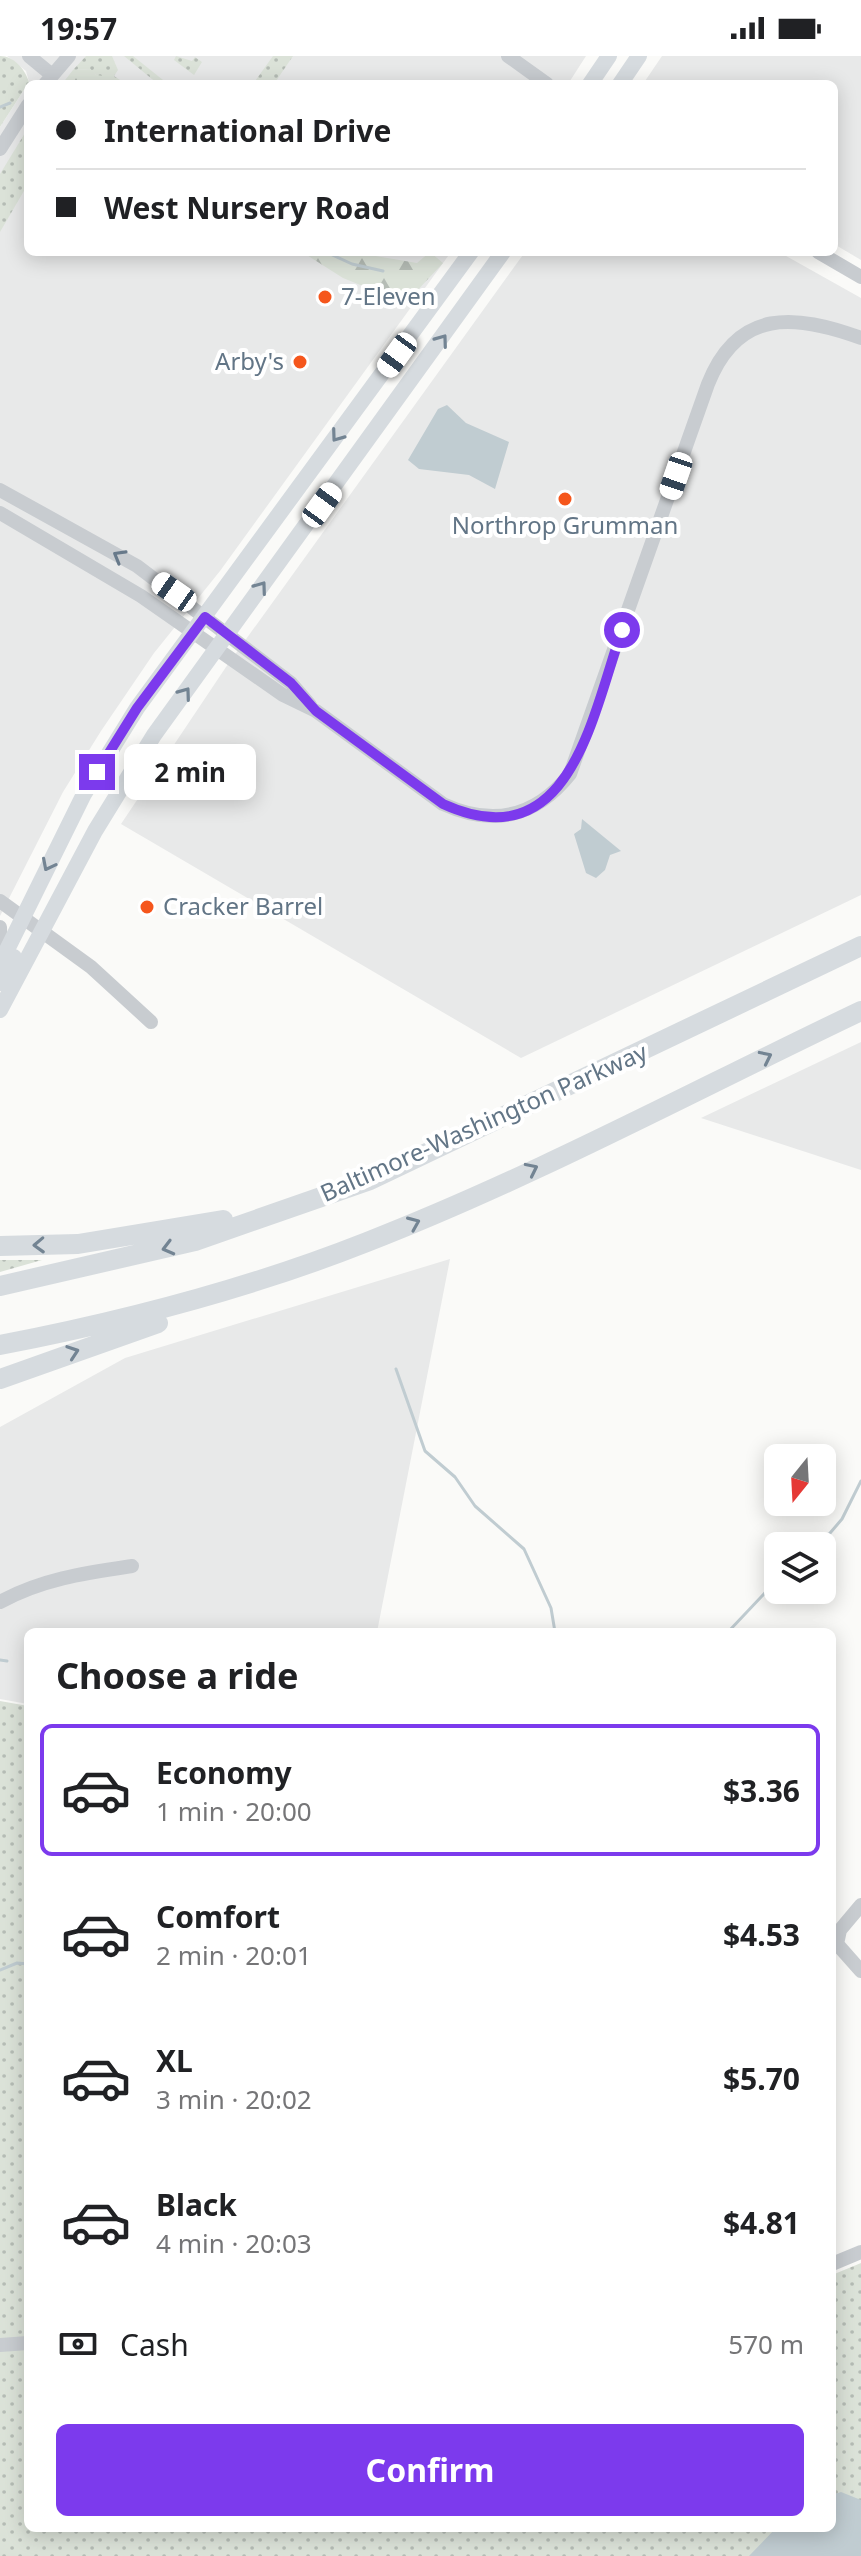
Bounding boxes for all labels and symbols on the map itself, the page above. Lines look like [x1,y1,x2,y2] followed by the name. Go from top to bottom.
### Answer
[341,279,436,312] place label: 7-Eleven
[316,288,334,306] marker: 7-Eleven
[373,329,421,381] car
[433,334,447,348] one-way arrow
[215,344,284,377] place label: Arby's
[291,353,309,371] marker: Arby's
[333,427,347,442] one-way arrow
[657,449,695,503] car
[298,479,346,531] car
[556,490,574,508] marker: Northrop Grumman
[452,508,678,541] place label: Northrop Grumman
[113,550,128,566] one-way arrow
[147,568,201,616] car
[252,581,266,596] one-way arrow
[604,612,640,648] route start
[175,687,189,701] one-way arrow
[125,744,257,800] callout: 2 min
[79,754,115,790] route end
[42,857,58,872] one-way arrow
[163,889,323,922] place label: Cracker Barrel
[138,898,156,916] marker: Cracker Barrel
[315,1034,653,1209] street label: Baltimore-Washington Parkway
[758,1051,772,1067] one-way arrow
[523,1163,538,1179] one-way arrow
[406,1216,420,1232] one-way arrow
[32,1236,45,1253] one-way arrow
[161,1239,175,1255] one-way arrow
[65,1345,79,1361] one-way arrow
[764,1444,836,1516] north arrow

